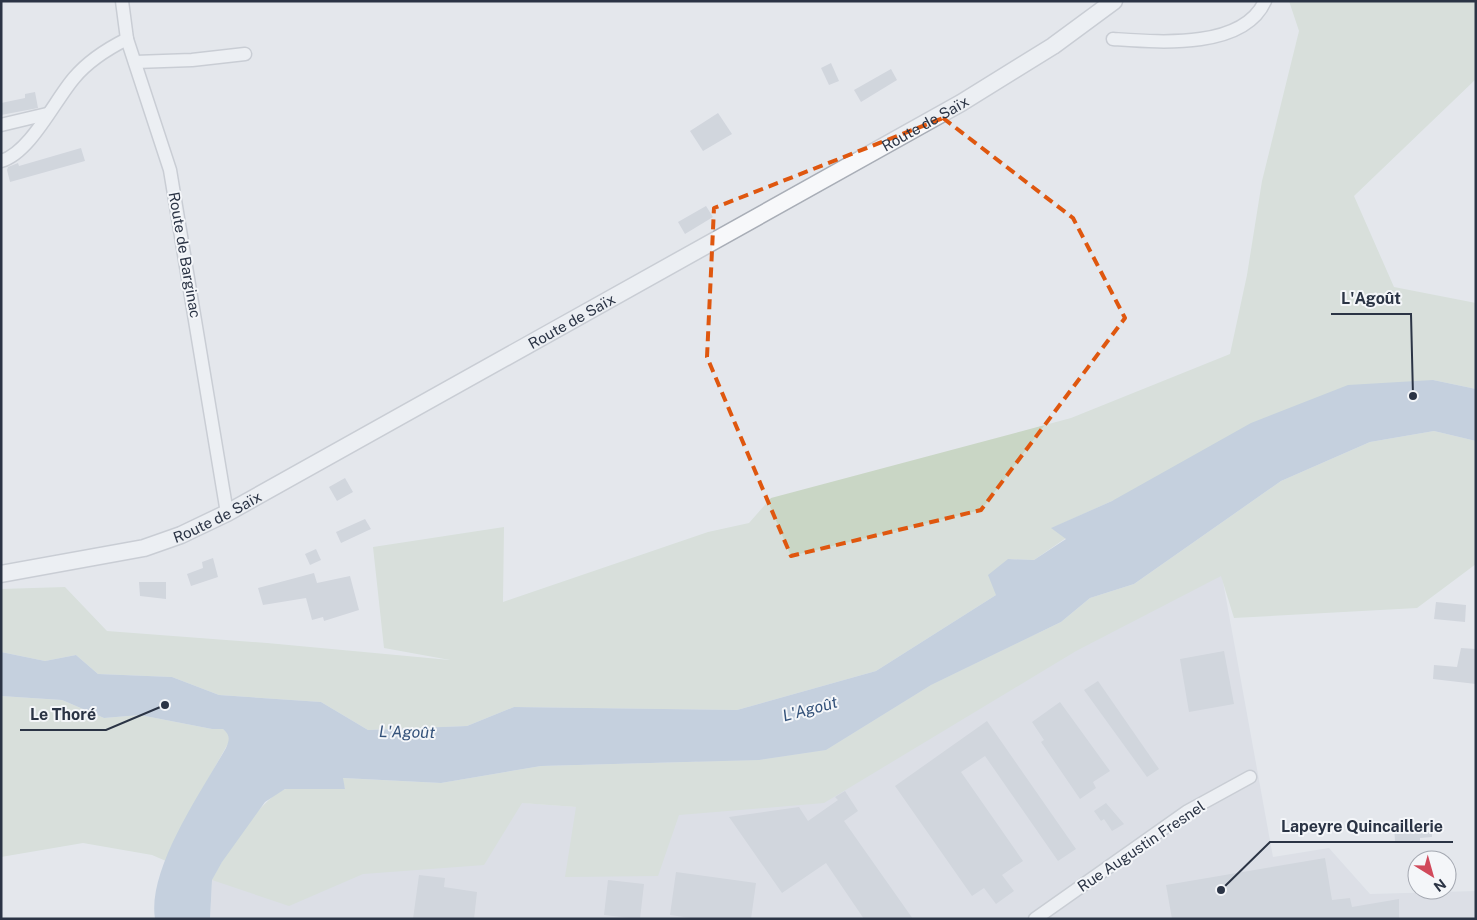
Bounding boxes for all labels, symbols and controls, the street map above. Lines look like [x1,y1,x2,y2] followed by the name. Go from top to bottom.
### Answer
[878,92,972,154] street label: Route de Saïx
[166,191,204,319] street label: Route de Barginac
[1331,283,1411,314] callout: L'Agoût
[1341,289,1401,308] text: L'Agoût
[525,290,618,352] street label: Route de Saïx
[171,487,264,546] street label: Route de Saïx
[780,693,840,725] water label: L'Agoût
[20,699,106,730] callout: Le Thoré
[30,705,96,724] text: Le Thoré
[379,722,435,742] water label: L'Agoût
[1074,797,1208,895] street label: Rue Augustin Fresnel
[1270,811,1453,842] callout: Lapeyre Quincaillerie
[1281,817,1443,836] text: Lapeyre Quincaillerie
[1407,850,1457,900] north arrow
[1431,876,1449,895] text: N

